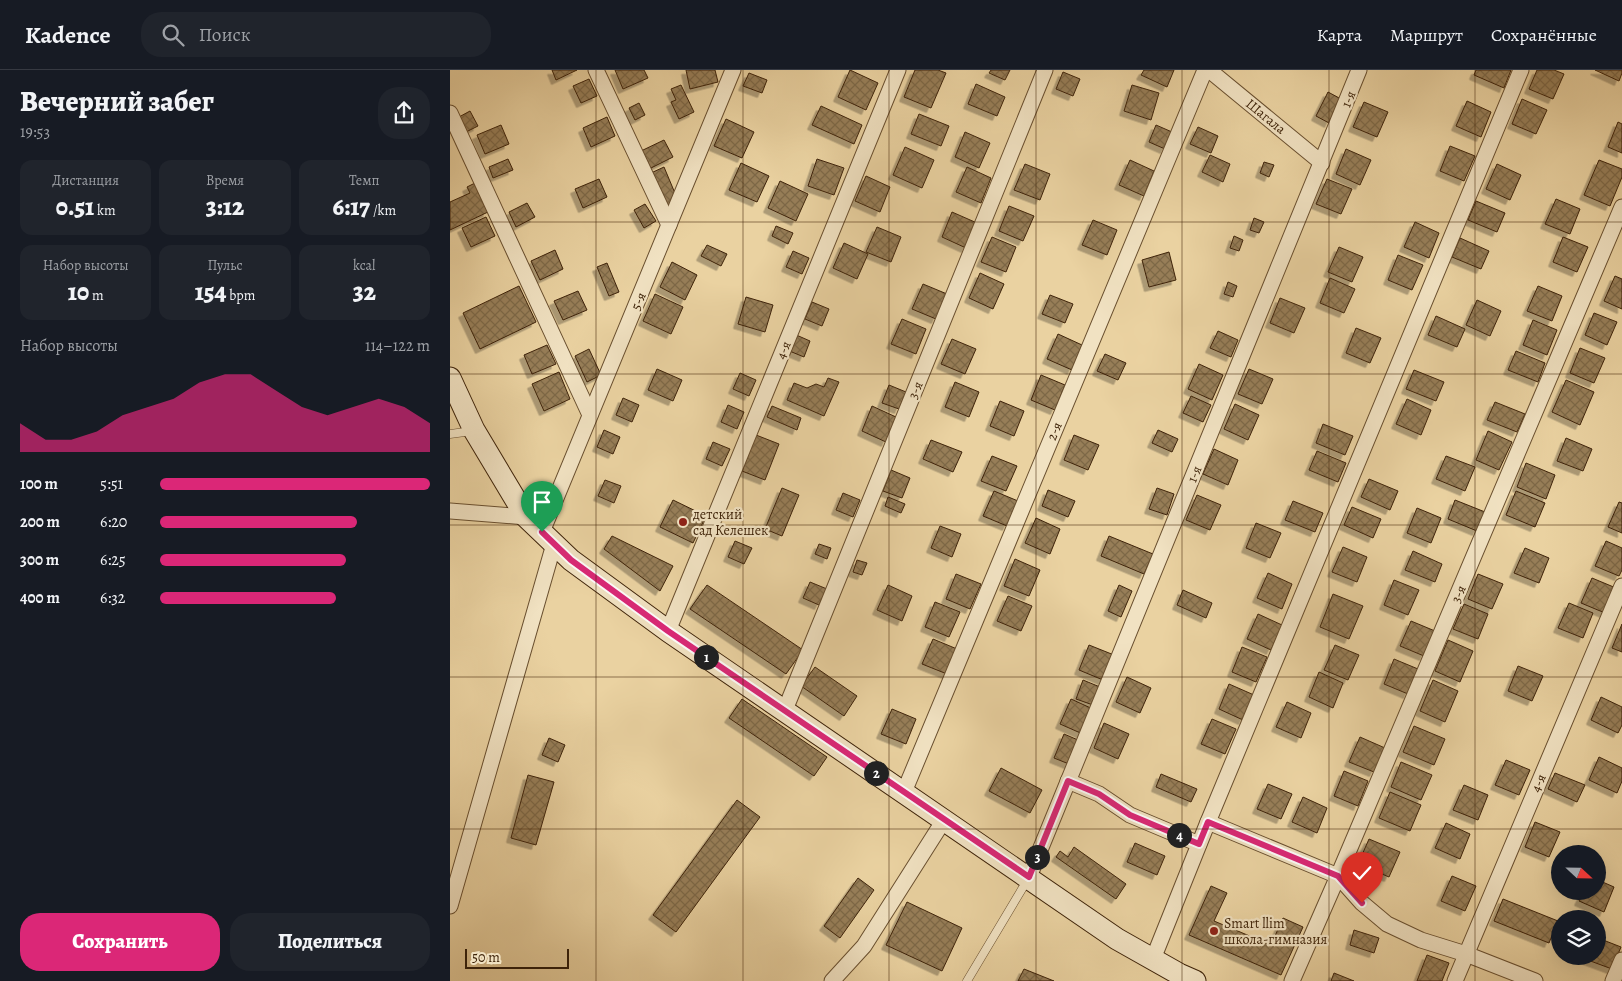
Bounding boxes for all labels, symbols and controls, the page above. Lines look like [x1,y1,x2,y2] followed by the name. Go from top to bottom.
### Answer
[141,12,491,57] search box
[25,19,111,51] text: Kadence
[159,21,187,49] icon: search
[199,22,251,48] text: Поиск
[1317,23,1362,47] text: Карта
[1390,23,1463,47] text: Маршрут
[1491,23,1597,47] text: Сохранённые
[20,83,214,121] text: Вечерний забег
[378,87,430,139] button: share
[1337,88,1360,110] street label: 1-я
[1242,94,1290,139] street label: Шагала
[20,121,50,143] text: 19:53
[52,171,119,190] text: Дистанция
[206,171,244,190] text: Время
[349,171,380,190] text: Темп
[56,190,94,224] text: 0.51
[206,190,244,224] text: 3:12
[333,190,370,224] text: 6:17
[94,201,116,220] text: km
[370,201,396,220] text: /km
[43,256,129,275] text: Набор высоты
[207,256,242,275] text: Пульс
[353,256,376,275] text: kcal
[68,275,89,309] text: 10
[195,275,226,309] text: 154
[353,275,376,309] text: 32
[89,286,104,305] text: m
[226,286,255,305] text: bpm
[626,289,651,313] street label: 5-я
[20,335,118,357] text: Набор высоты
[365,335,430,357] text: 114–122 m
[771,338,796,362] street label: 4-я
[903,378,928,402] street label: 3-я
[1042,419,1067,443] street label: 2-я
[1183,463,1206,485] street label: 1-я
[20,473,58,495] text: 100 m
[100,473,123,495] text: 5:51
[521,481,563,532] pin
[528,488,556,516] icon: arrive
[692,505,768,540] place label: детский сад Келешек
[20,511,60,533] text: 200 m
[100,511,127,533] text: 6:20
[677,516,689,528] marker: детский сад Келешек
[20,549,59,571] text: 300 m
[100,549,126,571] text: 6:25
[1446,582,1471,606] street label: 3-я
[20,587,60,609] text: 400 m
[100,587,125,609] text: 6:32
[694,644,718,670] pin: 1
[704,648,709,667] text: 1
[864,760,888,786] pin: 2
[873,764,880,783] text: 2
[1526,771,1551,795] street label: 4-я
[1166,822,1192,848] pin: 4
[1176,826,1183,845] text: 4
[1024,844,1050,870] pin: 3
[1551,845,1606,900] north arrow
[1551,845,1606,965] map controls
[1034,848,1041,867] text: 3
[1341,852,1383,903] pin
[1348,859,1376,887] icon: check
[1551,910,1606,965] button: layers
[20,913,220,971] button: Сохранить
[230,913,430,971] button: Поделиться
[1224,914,1327,949] place label: Smart llim школа-гимназия
[1208,925,1220,937] marker: Smart llim школа-гимназия
[465,946,569,969] scale bar
[472,948,500,967] text: 50 m

